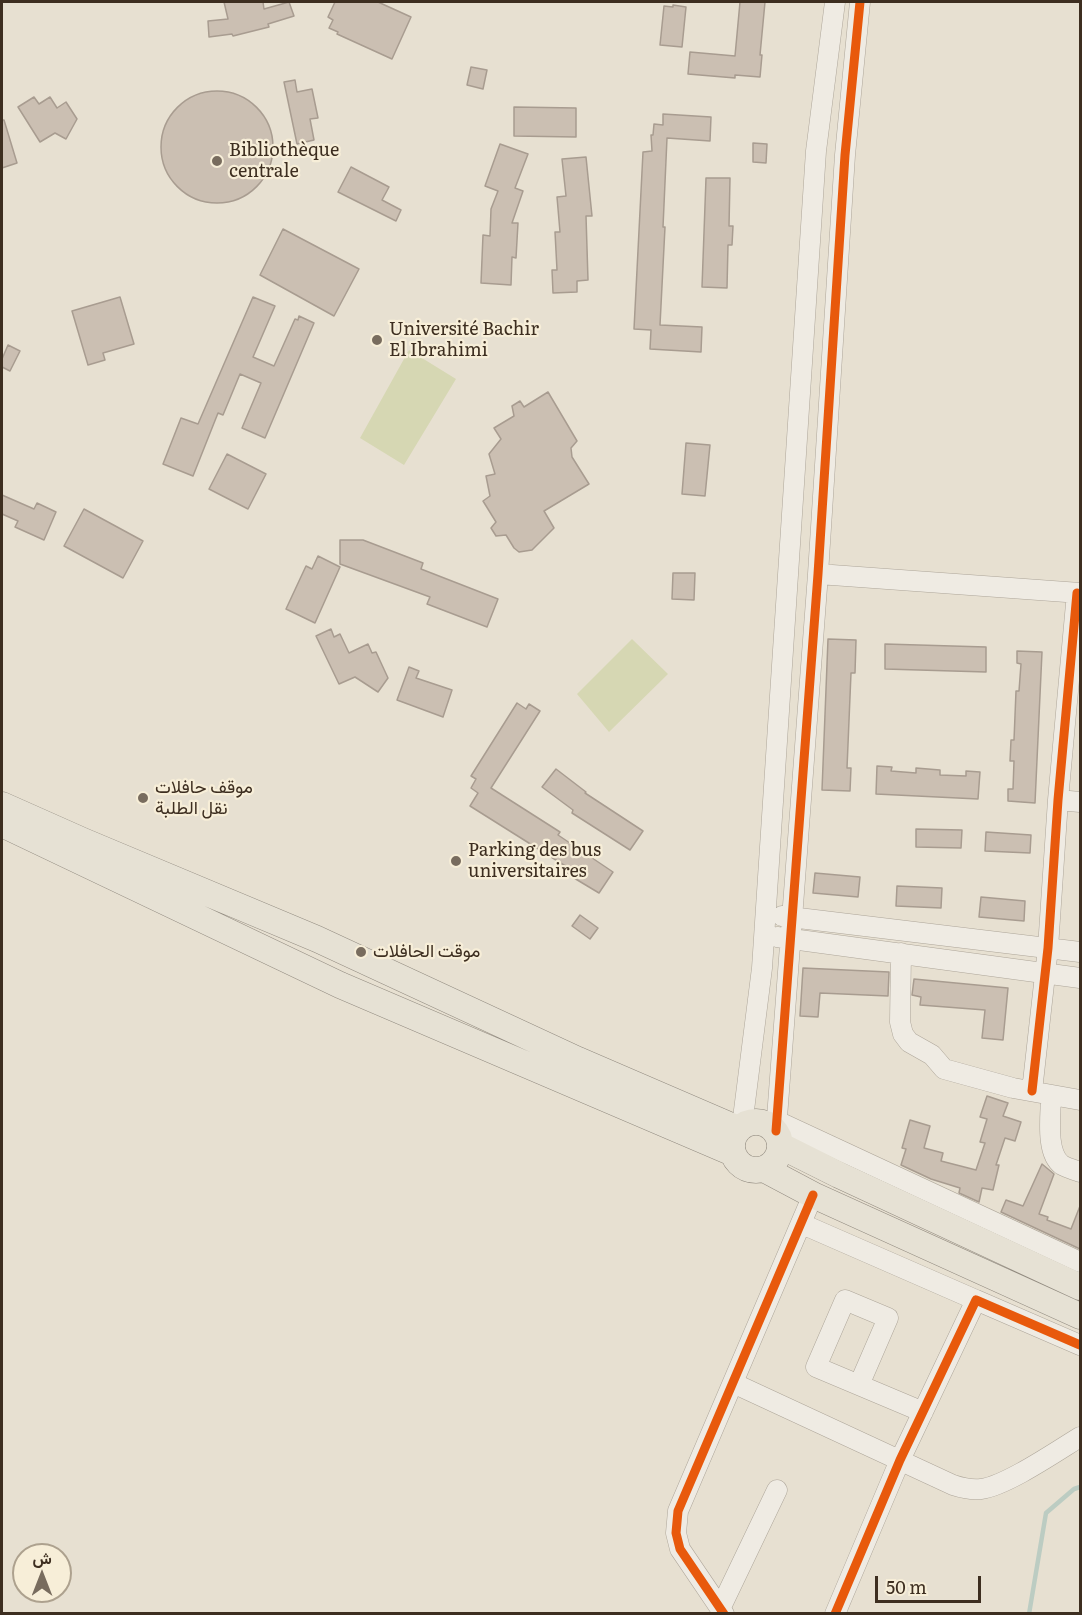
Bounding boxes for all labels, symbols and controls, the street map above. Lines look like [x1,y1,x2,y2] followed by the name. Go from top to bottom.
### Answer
[229,140,339,182] place label: Bibliothèque centrale
[210,154,224,168] marker: Bibliothèque centrale
[389,319,539,362] place label: Université Bachir El Ibrahimi
[370,333,384,347] marker: Université Bachir El Ibrahimi
[155,777,253,820] place label: موقف حافلات نقل الطلبة
[136,791,150,805] marker: موقف حافلات نقل الطلبة
[468,840,601,882] place label: Parking des bus universitaires
[449,854,463,868] marker: Parking des bus universitaires
[373,941,480,963] place label: موقت الحافلات
[354,945,368,959] marker: موقت الحافلات
[12,1543,72,1603] north arrow
[32,1545,52,1569] text: ش
[878,1564,984,1602] scale bar
[886,1573,927,1600] text: 50 m

